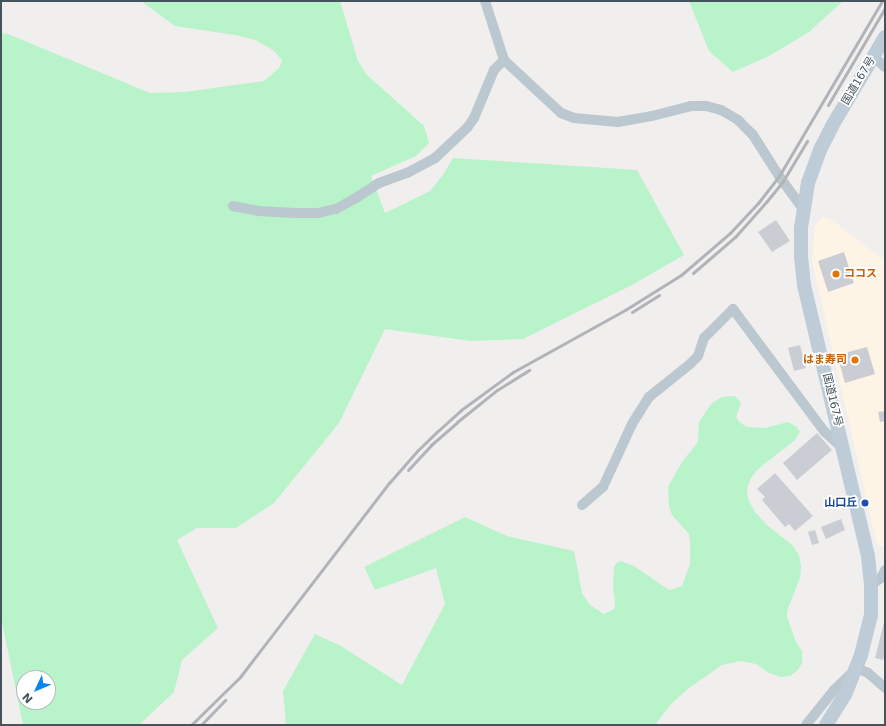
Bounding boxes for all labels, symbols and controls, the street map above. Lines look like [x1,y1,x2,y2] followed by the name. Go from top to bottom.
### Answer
[839,54,879,108] street label: 国道167号
[844,267,877,281] place label: ココス
[831,269,841,279] marker: ココス
[803,353,847,367] place label: はま寿司
[850,355,860,365] marker: はま寿司
[819,372,845,428] street label: 国道167号
[824,496,857,510] place label: 山口丘
[860,498,870,508] marker: 山口丘
[16,670,56,710] north arrow
[20,690,36,706] text: N

